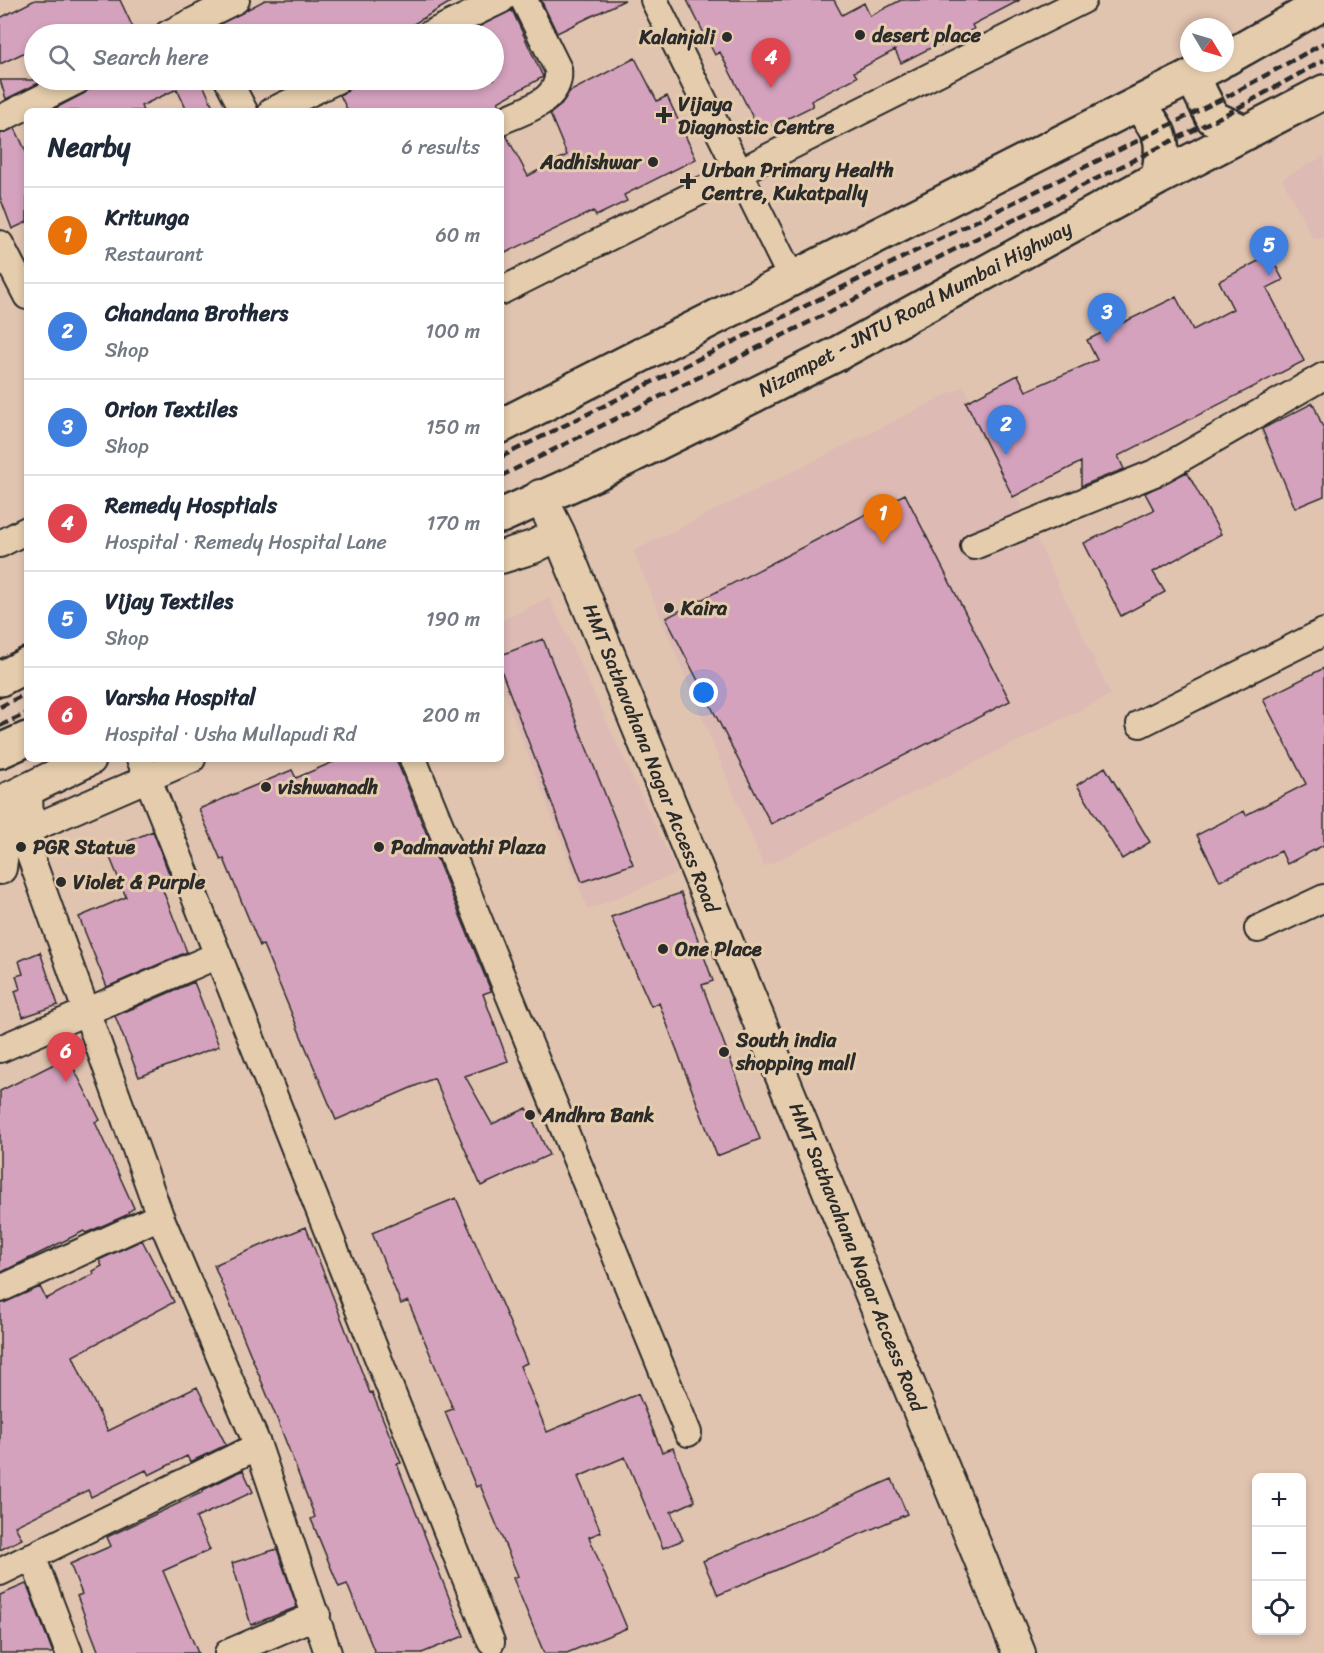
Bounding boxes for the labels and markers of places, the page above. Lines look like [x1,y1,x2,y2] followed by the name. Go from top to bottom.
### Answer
[872,18,982,53] place label: desert place
[638,20,716,55] place label: Kalanjali
[853,28,867,42] marker: desert place
[720,30,734,44] marker: Kalanjali
[752,38,790,88] pin: 4
[678,87,834,145] place label: Vijaya Diagnostic Centre
[655,106,673,124] marker: Vijaya Diagnostic Centre
[540,145,643,180] place label: Aadhishwar
[701,153,894,211] place label: Urban Primary Health Centre, Kukatpally
[646,155,660,169] marker: Aadhishwar
[679,172,697,190] marker: Urban Primary Health Centre, Kukatpally
[1250,226,1288,276] pin: 5
[1088,294,1126,343] pin: 3
[986,406,1026,455] pin: 2
[864,494,902,544] pin: 1
[680,591,728,626] place label: Kaira
[662,601,676,615] marker: Kaira
[278,770,379,805] place label: vishwanadh
[259,780,273,794] marker: vishwanadh
[33,830,136,865] place label: PGR Statue
[391,830,547,865] place label: Padmavathi Plaza
[14,840,28,854] marker: PGR Statue
[372,840,386,854] marker: Padmavathi Plaza
[73,865,206,900] place label: Violet & Purple
[54,875,68,889] marker: Violet & Purple
[675,932,762,967] place label: One Place
[656,942,670,956] marker: One Place
[735,1023,857,1081] place label: South india shopping mall
[46,1032,86,1082] pin: 6
[717,1045,731,1059] marker: South india shopping mall
[541,1098,655,1133] place label: Andhra Bank
[523,1108,537,1122] marker: Andhra Bank

